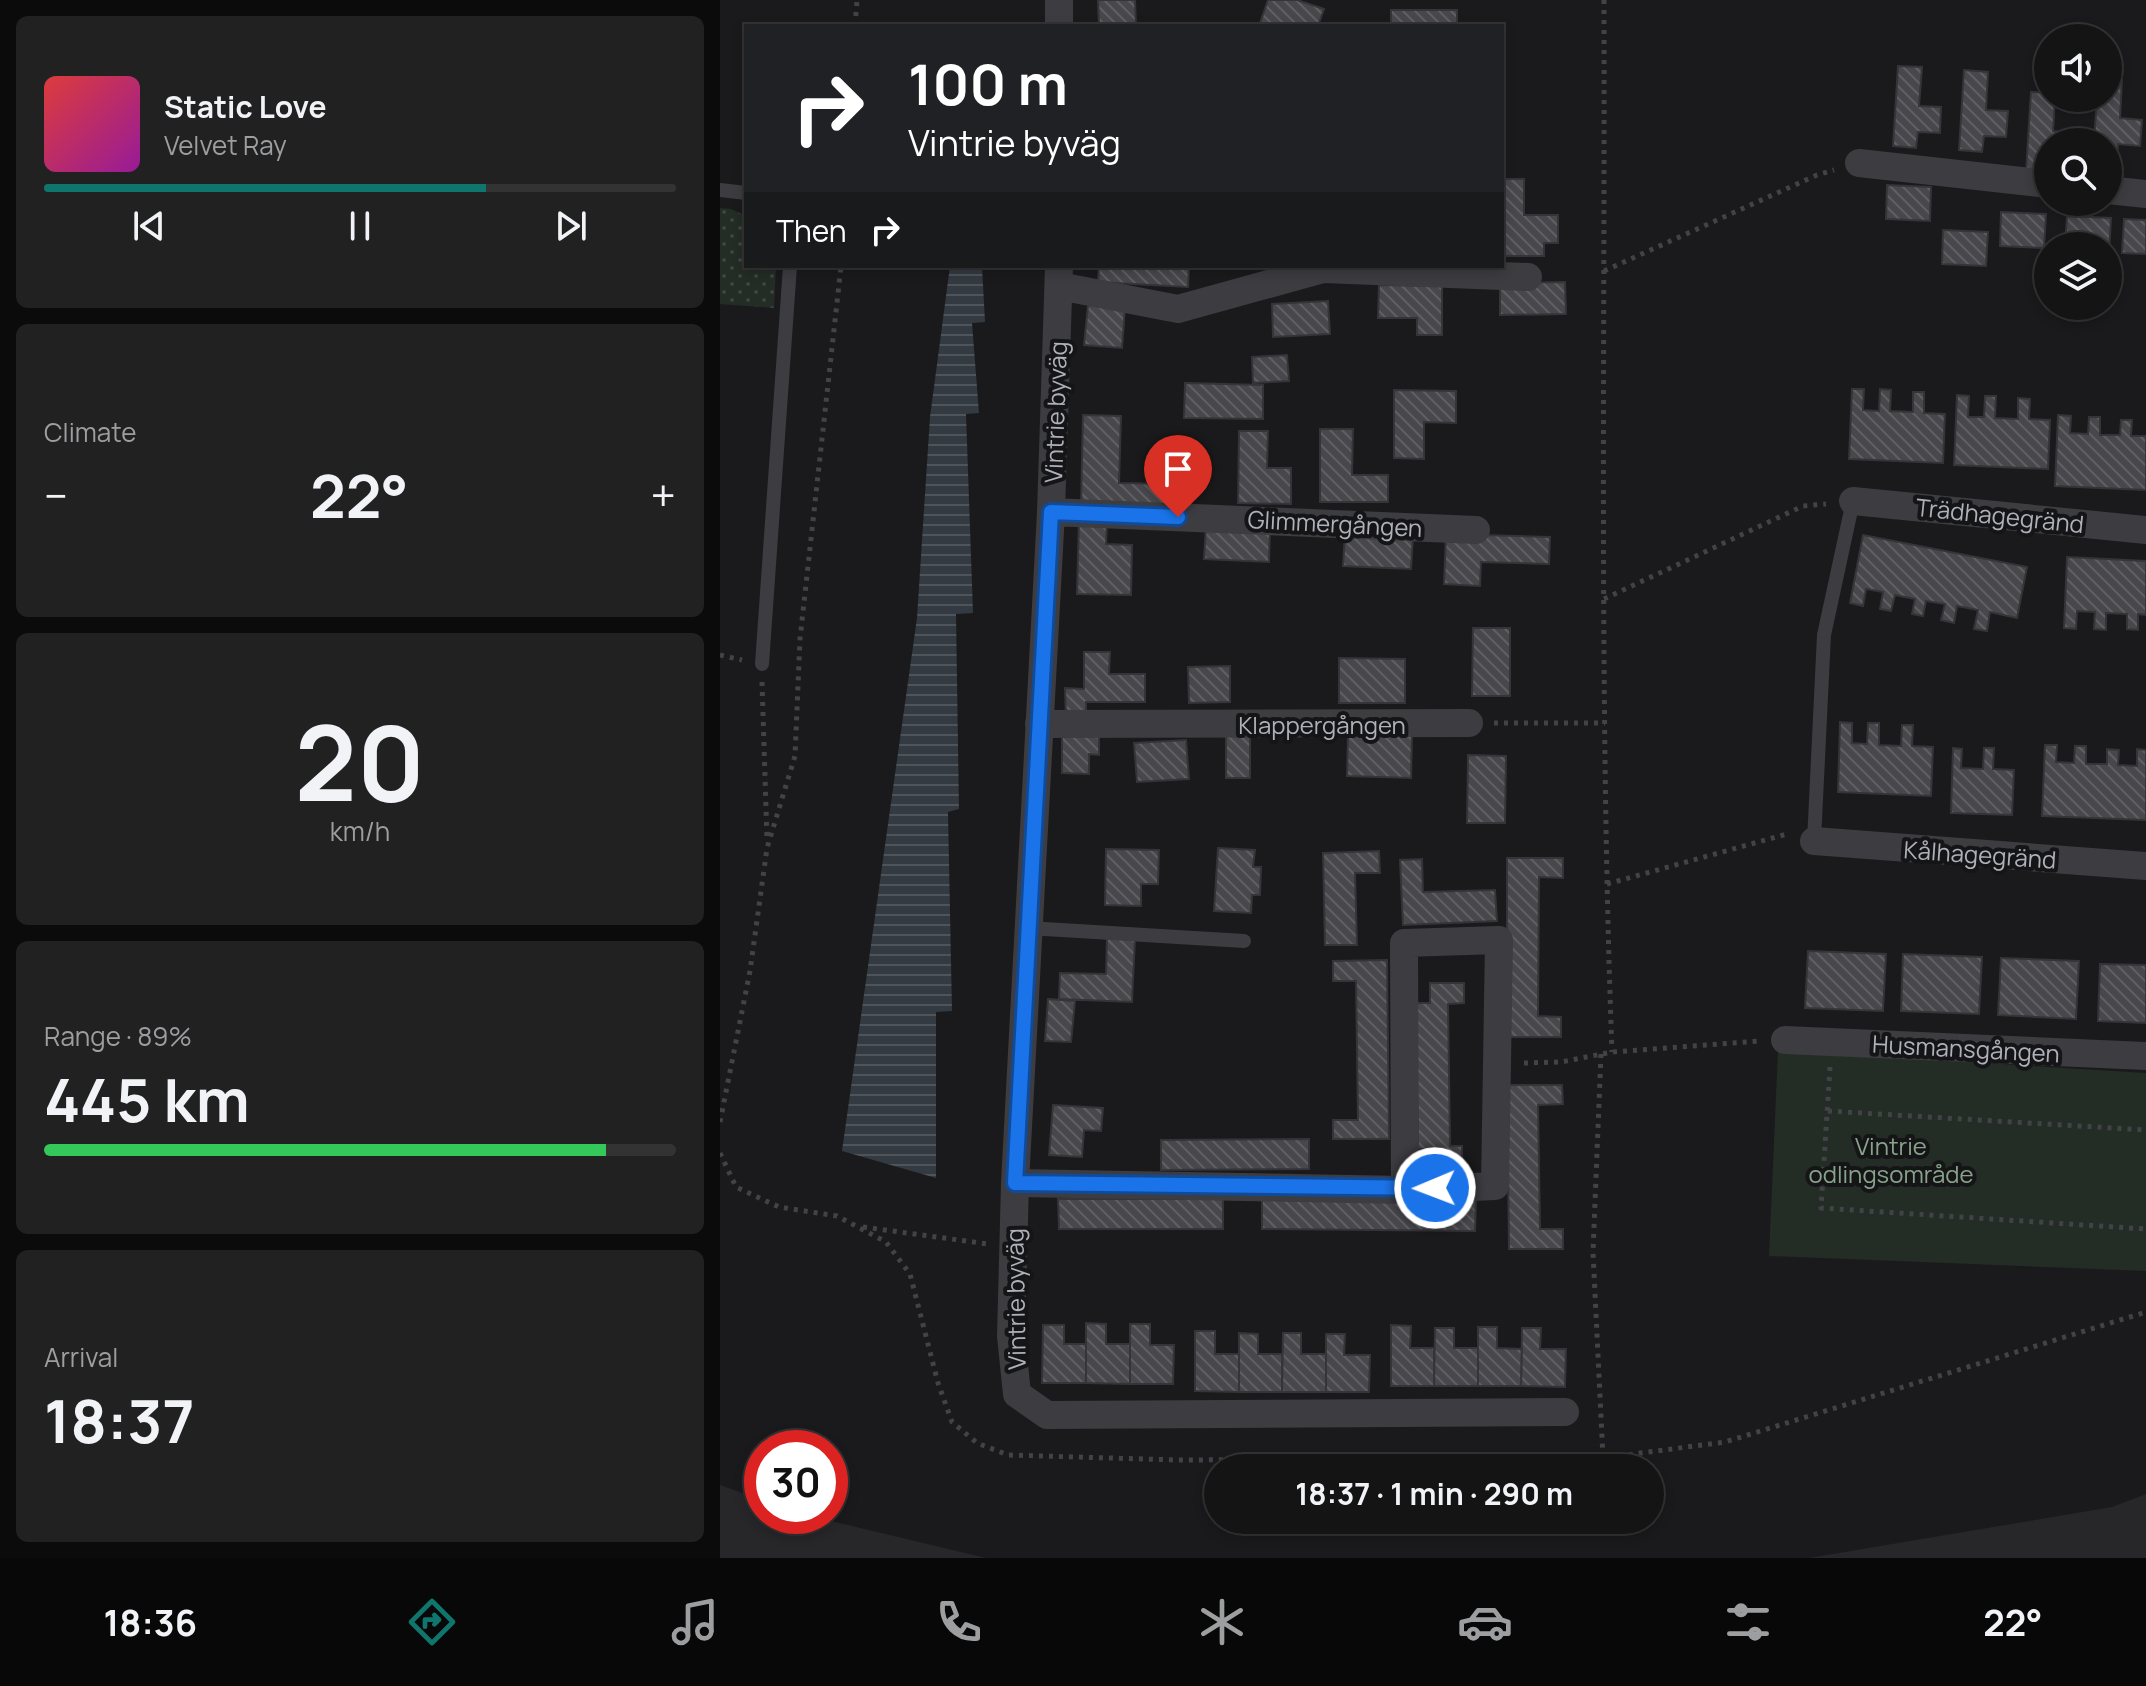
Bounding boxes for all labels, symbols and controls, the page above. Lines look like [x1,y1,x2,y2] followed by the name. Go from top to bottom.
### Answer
[2034,24,2122,320] map controls
[2034,24,2122,112] button: sound
[908,45,1068,122] text: 100 m
[776,56,880,160] icon: right
[164,86,327,127] text: Static Love
[908,118,1121,167] text: Vintrie byväg
[164,127,287,163] text: Velvet Ray
[2034,128,2122,216] button: search
[127,204,171,248] icon: previous
[338,204,382,248] icon: pause
[549,204,593,248] icon: next
[863,208,907,252] icon: right
[776,210,847,251] text: Then
[2034,232,2122,320] button: layers
[1036,341,1074,483] street label: Vintrie byväg
[44,414,136,450] text: Climate
[1144,435,1212,517] pin
[1156,447,1200,491] icon: arrive
[310,454,408,536] text: 22°
[44,465,68,525] text: −
[651,465,676,525] text: +
[1914,490,2086,540] street label: Trädhagegränd
[1247,502,1423,544] street label: Glimmergången
[295,690,425,832] text: 20
[1238,708,1406,741] street label: Klappergången
[330,813,390,849] text: km/h
[1902,832,2058,876] street label: Kålhagegränd
[44,1018,192,1054] text: Range · 89%
[1871,1027,2061,1069] street label: Husmansgången
[44,1058,250,1140] text: 445 km
[1809,1129,1974,1190] park label: Vintrie odlingsområde
[1393,1146,1477,1230] position arrow
[997,1228,1033,1370] street label: Vintrie byväg
[44,1339,118,1375] text: Arrival
[44,1379,194,1461] text: 18:37
[744,1430,848,1534] speed limit sign: 30
[1295,1473,1573,1514] text: 18:37 · 1 min · 290 m
[404,1594,460,1650] icon: directions
[667,1594,723,1650] icon: music
[931,1594,987,1650] icon: phone
[1194,1594,1250,1650] icon: climate
[1457,1594,1513,1650] icon: car
[1720,1594,1776,1650] icon: filters
[104,1598,197,1647] text: 18:36
[1983,1598,2042,1647] text: 22°

